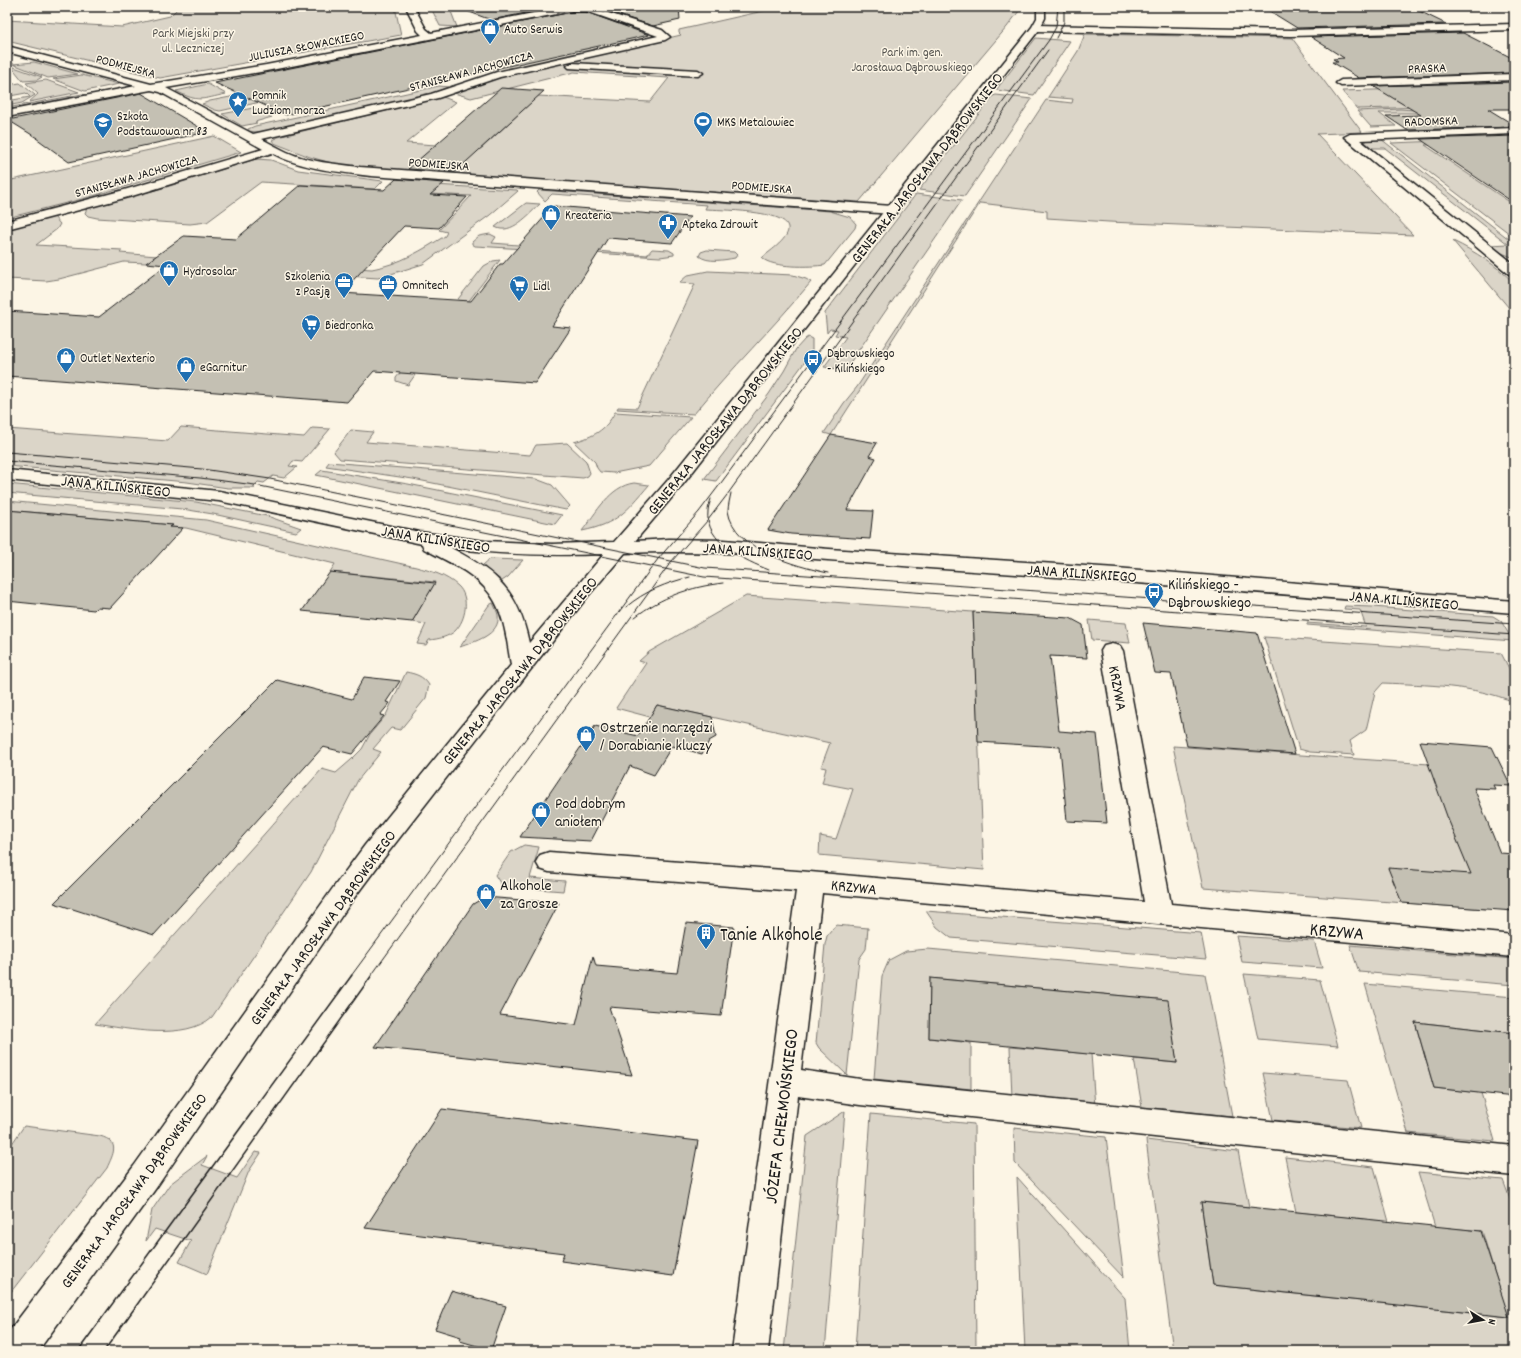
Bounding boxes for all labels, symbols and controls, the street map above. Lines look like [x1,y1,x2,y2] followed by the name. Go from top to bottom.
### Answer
[479,17,501,45] shop icon: Auto Serwis
[504,21,563,40] place label: Auto Serwis
[152,25,234,59] park label: Park Miejski przy ul. Leczniczej
[247,27,366,68] street label: JULIUSZA SŁOWACKIEGO
[851,44,973,78] park label: Park im. gen. Jarosława Dąbrowskiego
[408,47,536,98] street label: STANISŁAWA JACHOWICZA
[93,50,157,85] street label: PODMIEJSKA
[1408,59,1446,80] street label: PRASKA
[846,68,1010,269] street label: GENERAŁA JAROSŁAWA DĄBROWSKIEGO
[252,87,326,121] place label: Pomnik Ludziom morza
[227,90,249,118] place icon: Pomnik Ludziom morza
[117,108,208,142] place label: Szkoła Podstawowa nr 83
[692,110,714,138] sports icon: MKS Metalowiec
[92,111,114,139] school or university icon: Szkoła Podstawowa nr 83
[1404,112,1458,133] street label: RADOMSKA
[717,114,794,133] place label: MKS Metalowiec
[73,151,201,204] street label: STANISŁAWA JACHOWICZA
[408,154,470,177] street label: PODMIEJSKA
[731,177,793,200] street label: PODMIEJSKA
[540,203,562,231] shop icon: Kreateria
[565,207,612,226] place label: Kreateria
[657,212,679,240] pharmacy icon: Apteka Zdrowit
[682,216,758,235] place label: Apteka Zdrowit
[158,259,180,287] shop icon: Hydrosolar
[183,263,237,282] place label: Hydrosolar
[285,268,331,302] place label: Szkolenia z Pasją
[333,271,355,299] office icon: Szkolenia z Pasją
[377,273,399,301] office icon: Omnitech
[508,274,530,302] supermarket icon: Lidl
[402,277,449,296] place label: Omnitech
[533,278,550,297] place label: Lidl
[300,313,322,341] supermarket icon: Biedronka
[325,317,374,336] place label: Biedronka
[643,322,809,521] street label: GENERAŁA JAROSŁAWA DĄBROWSKIEGO
[827,345,895,379] place label: Dąbrowskiego - Kilińskiego
[55,346,77,374] shop icon: Outlet Nexterio
[802,348,824,376] bus stop icon: Dąbrowskiego - Kilińskiego
[80,350,155,369] place label: Outlet Nexterio
[175,355,197,383] shop icon: eGarnitur
[200,359,247,378] place label: eGarnitur
[60,470,172,505] street label: JANA KILIŃSKIEGO
[379,520,492,560] street label: JANA KILIŃSKIEGO
[702,537,814,568] street label: JANA KILIŃSKIEGO
[1026,559,1138,590] street label: JANA KILIŃSKIEGO
[438,572,604,771] street label: GENERAŁA JAROSŁAWA DĄBROWSKIEGO
[1168,574,1251,615] place label: Kilińskiego - Dąbrowskiego
[1143,581,1165,609] bus stop icon: Kilińskiego - Dąbrowskiego
[1348,585,1460,618] street label: JANA KILIŃSKIEGO
[1101,664,1132,713] street label: KRZYWA
[600,717,712,758] place label: Ostrzenie narzędzi / Dorabianie kluczy
[575,724,597,752] shop icon: Ostrzenie narzędzi / Dorabianie kluczy
[555,793,626,834] place label: Pod dobrym aniołem
[530,800,552,828] shop icon: Pod dobrym aniołem
[245,826,403,1031] street label: GENERAŁA JAROSŁAWA DĄBROWSKIEGO
[500,875,558,916] place label: Alkohole za Grosze
[830,875,878,902] street label: KRZYWA
[475,882,497,910] shop icon: Alkohole za Grosze
[1308,918,1365,949] street label: KRZYWA
[695,922,717,950] building icon: Tanie Alkohole
[720,923,823,950] place label: Tanie Alkohole
[759,1027,808,1206] street label: JÓZEFA CHEŁMOŃSKIEGO
[56,1089,214,1294] street label: GENERAŁA JAROSŁAWA DĄBROWSKIEGO
[1463,1300,1503,1340] north arrow
[1482,1317,1499,1326] text: N

